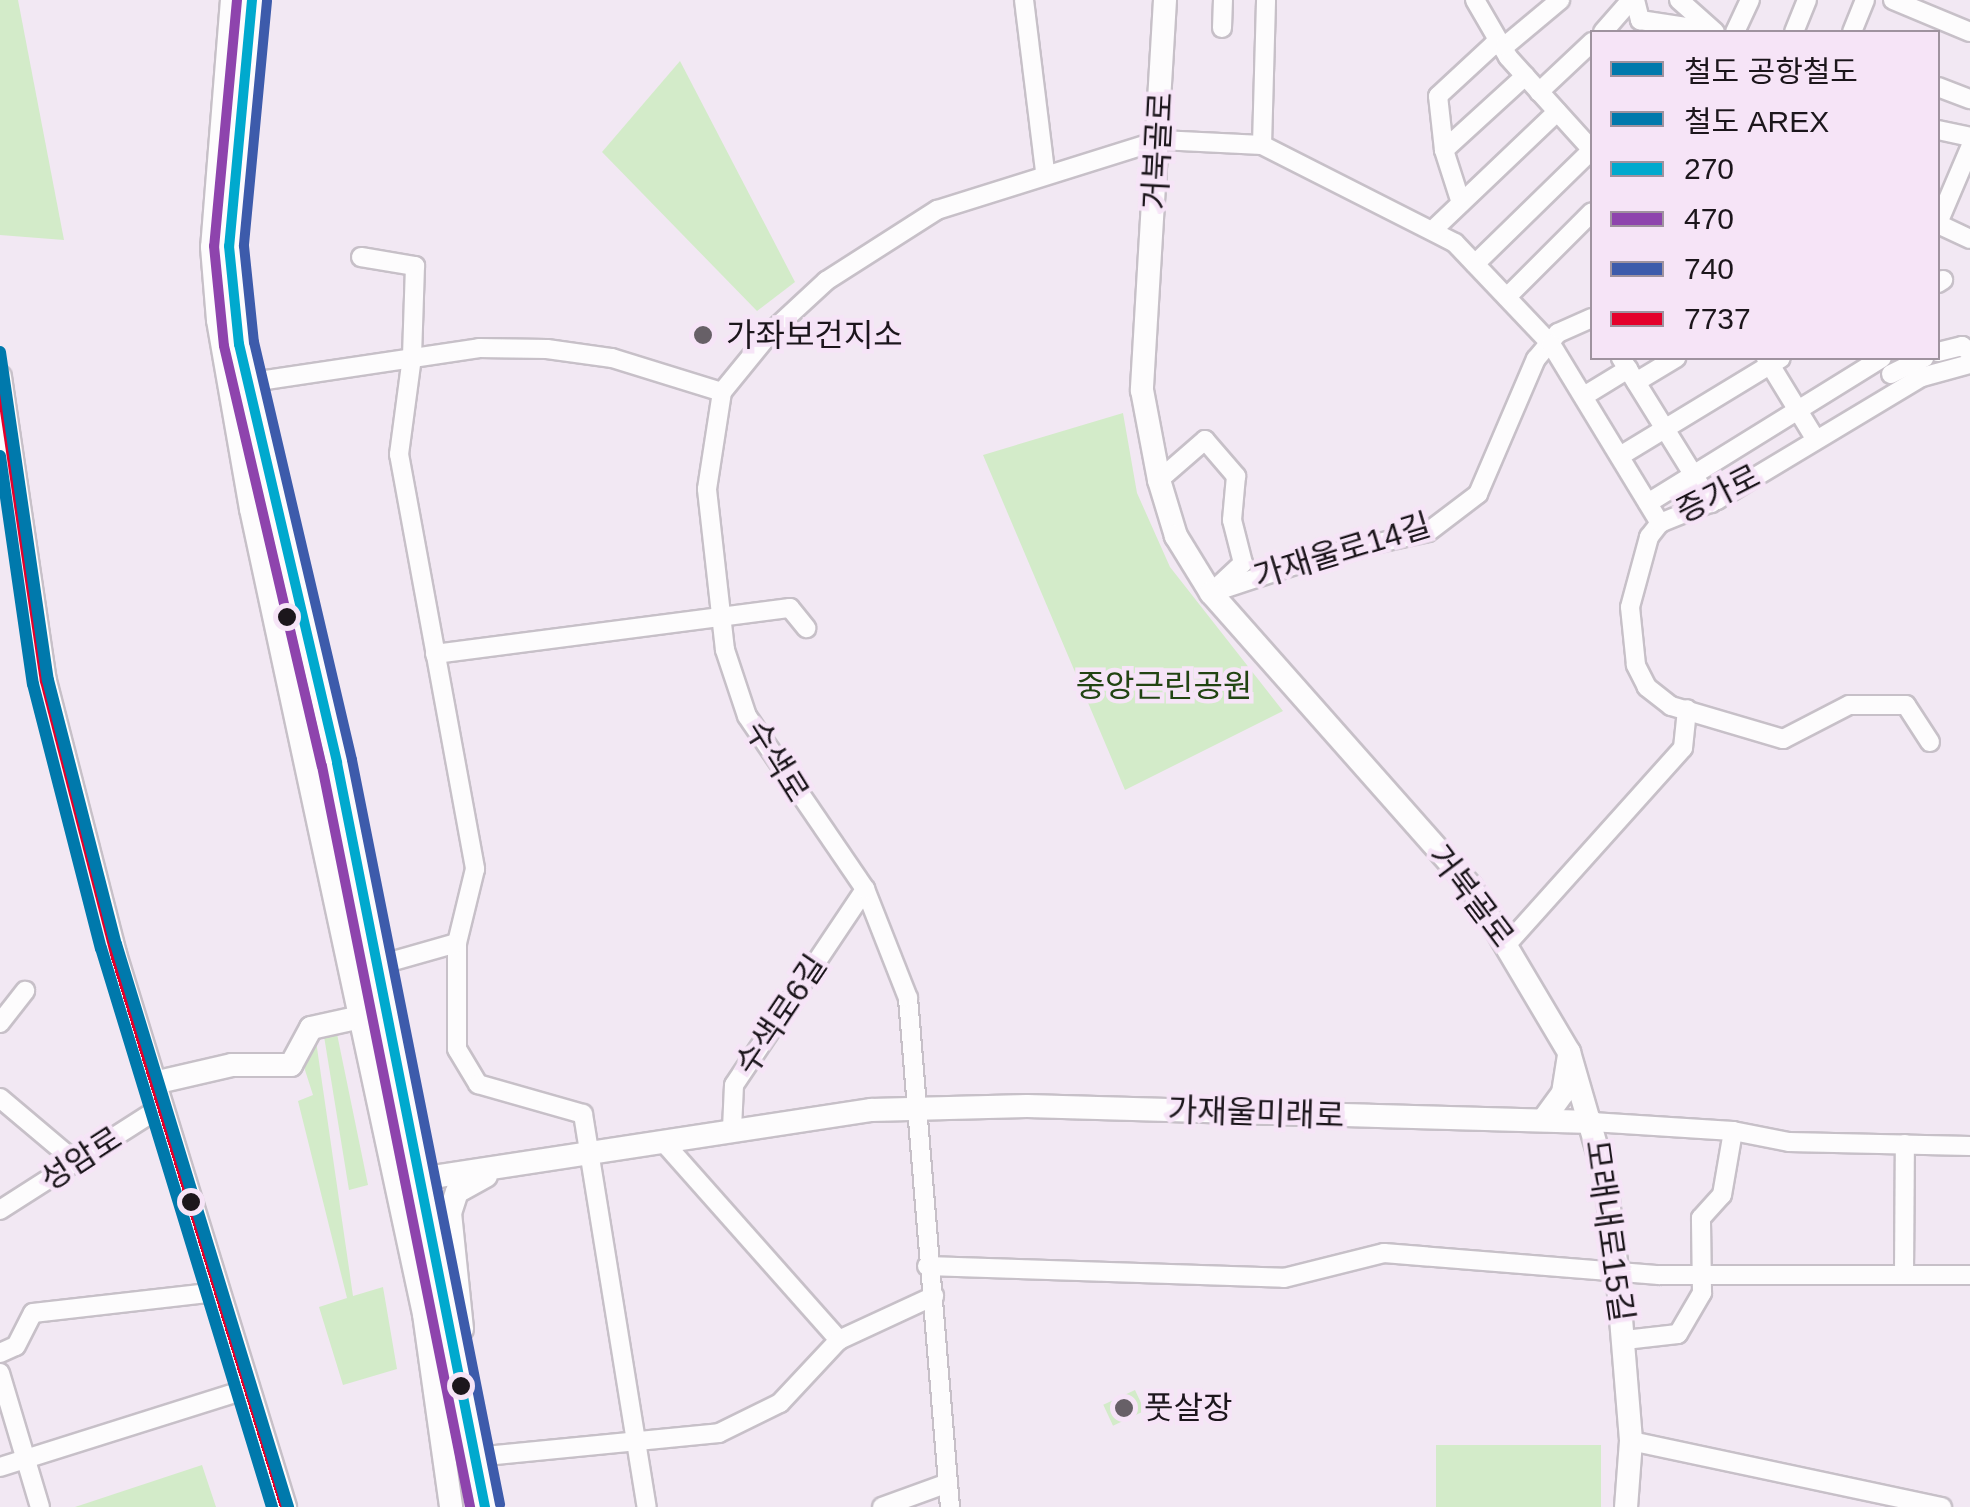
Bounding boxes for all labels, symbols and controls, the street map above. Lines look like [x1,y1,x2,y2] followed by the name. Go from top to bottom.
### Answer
[1590,30,1940,360] legend
[1684,55,1858,88] text: 철도 공항철도
[1136,91,1180,211] street label: 거북골로
[1684,105,1829,138] text: 철도 AREX
[1684,152,1734,185] text: 270
[1684,202,1734,235] text: 470
[1684,252,1734,285] text: 740
[1684,302,1751,335] text: 7737
[726,316,903,354] place label: 가좌보건지소
[690,322,716,348] marker: 가좌보건지소
[1670,457,1766,531] street label: 증가로
[1249,506,1435,596] street label: 가재울로14길
[277,607,297,627] unlabelled marker
[1076,667,1252,705] park label: 중앙근린공원
[737,713,817,809] street label: 수색로
[1420,837,1522,955] street label: 거북골로
[727,948,835,1082] street label: 수색로6길
[1167,1091,1345,1135] street label: 가재울미래로
[34,1119,128,1199] street label: 성암로
[1577,1138,1641,1324] street label: 모래내로15길
[181,1192,201,1212] unlabelled marker
[451,1376,471,1396] unlabelled marker
[1144,1389,1232,1427] place label: 풋살장
[1113,1397,1135,1419] marker: 풋살장

